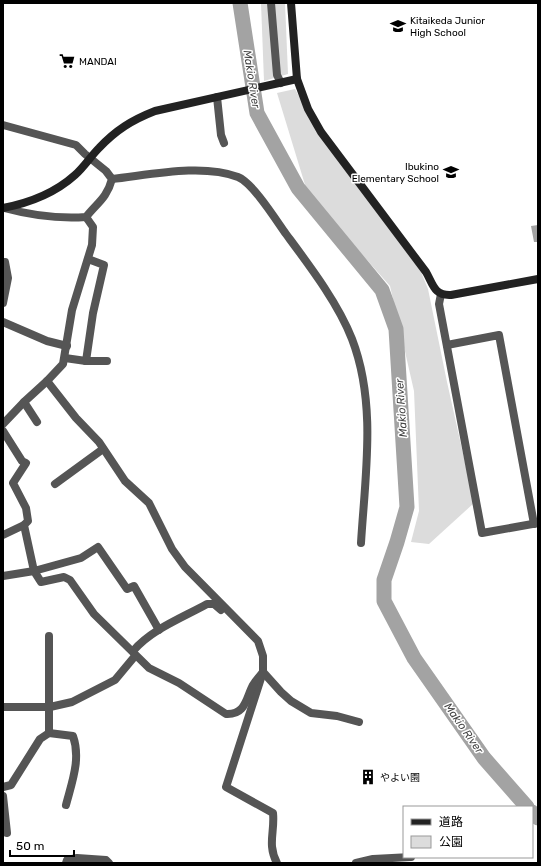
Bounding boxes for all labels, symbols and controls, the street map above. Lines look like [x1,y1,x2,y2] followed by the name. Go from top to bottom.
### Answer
[410,15,485,39] place label: Kitaikeda Junior High School
[389,17,407,35] school or university icon: Kitaikeda Junior High School
[240,49,263,110] water label: Makio River
[58,52,76,70] supermarket icon: MANDAI
[79,56,117,68] place label: MANDAI
[352,161,439,185] place label: Ibukino Elementary School
[442,163,460,181] school or university icon: Ibukino Elementary School
[393,377,410,438] water label: Makio River
[441,701,486,757] water label: Makio River
[359,768,377,786] building icon: やよい園
[380,772,420,784] place label: やよい園
[403,806,533,858] legend
[439,815,463,829] text: 道路
[10,832,74,858] scale bar
[439,835,463,849] text: 公園
[16,839,44,853] text: 50 m

